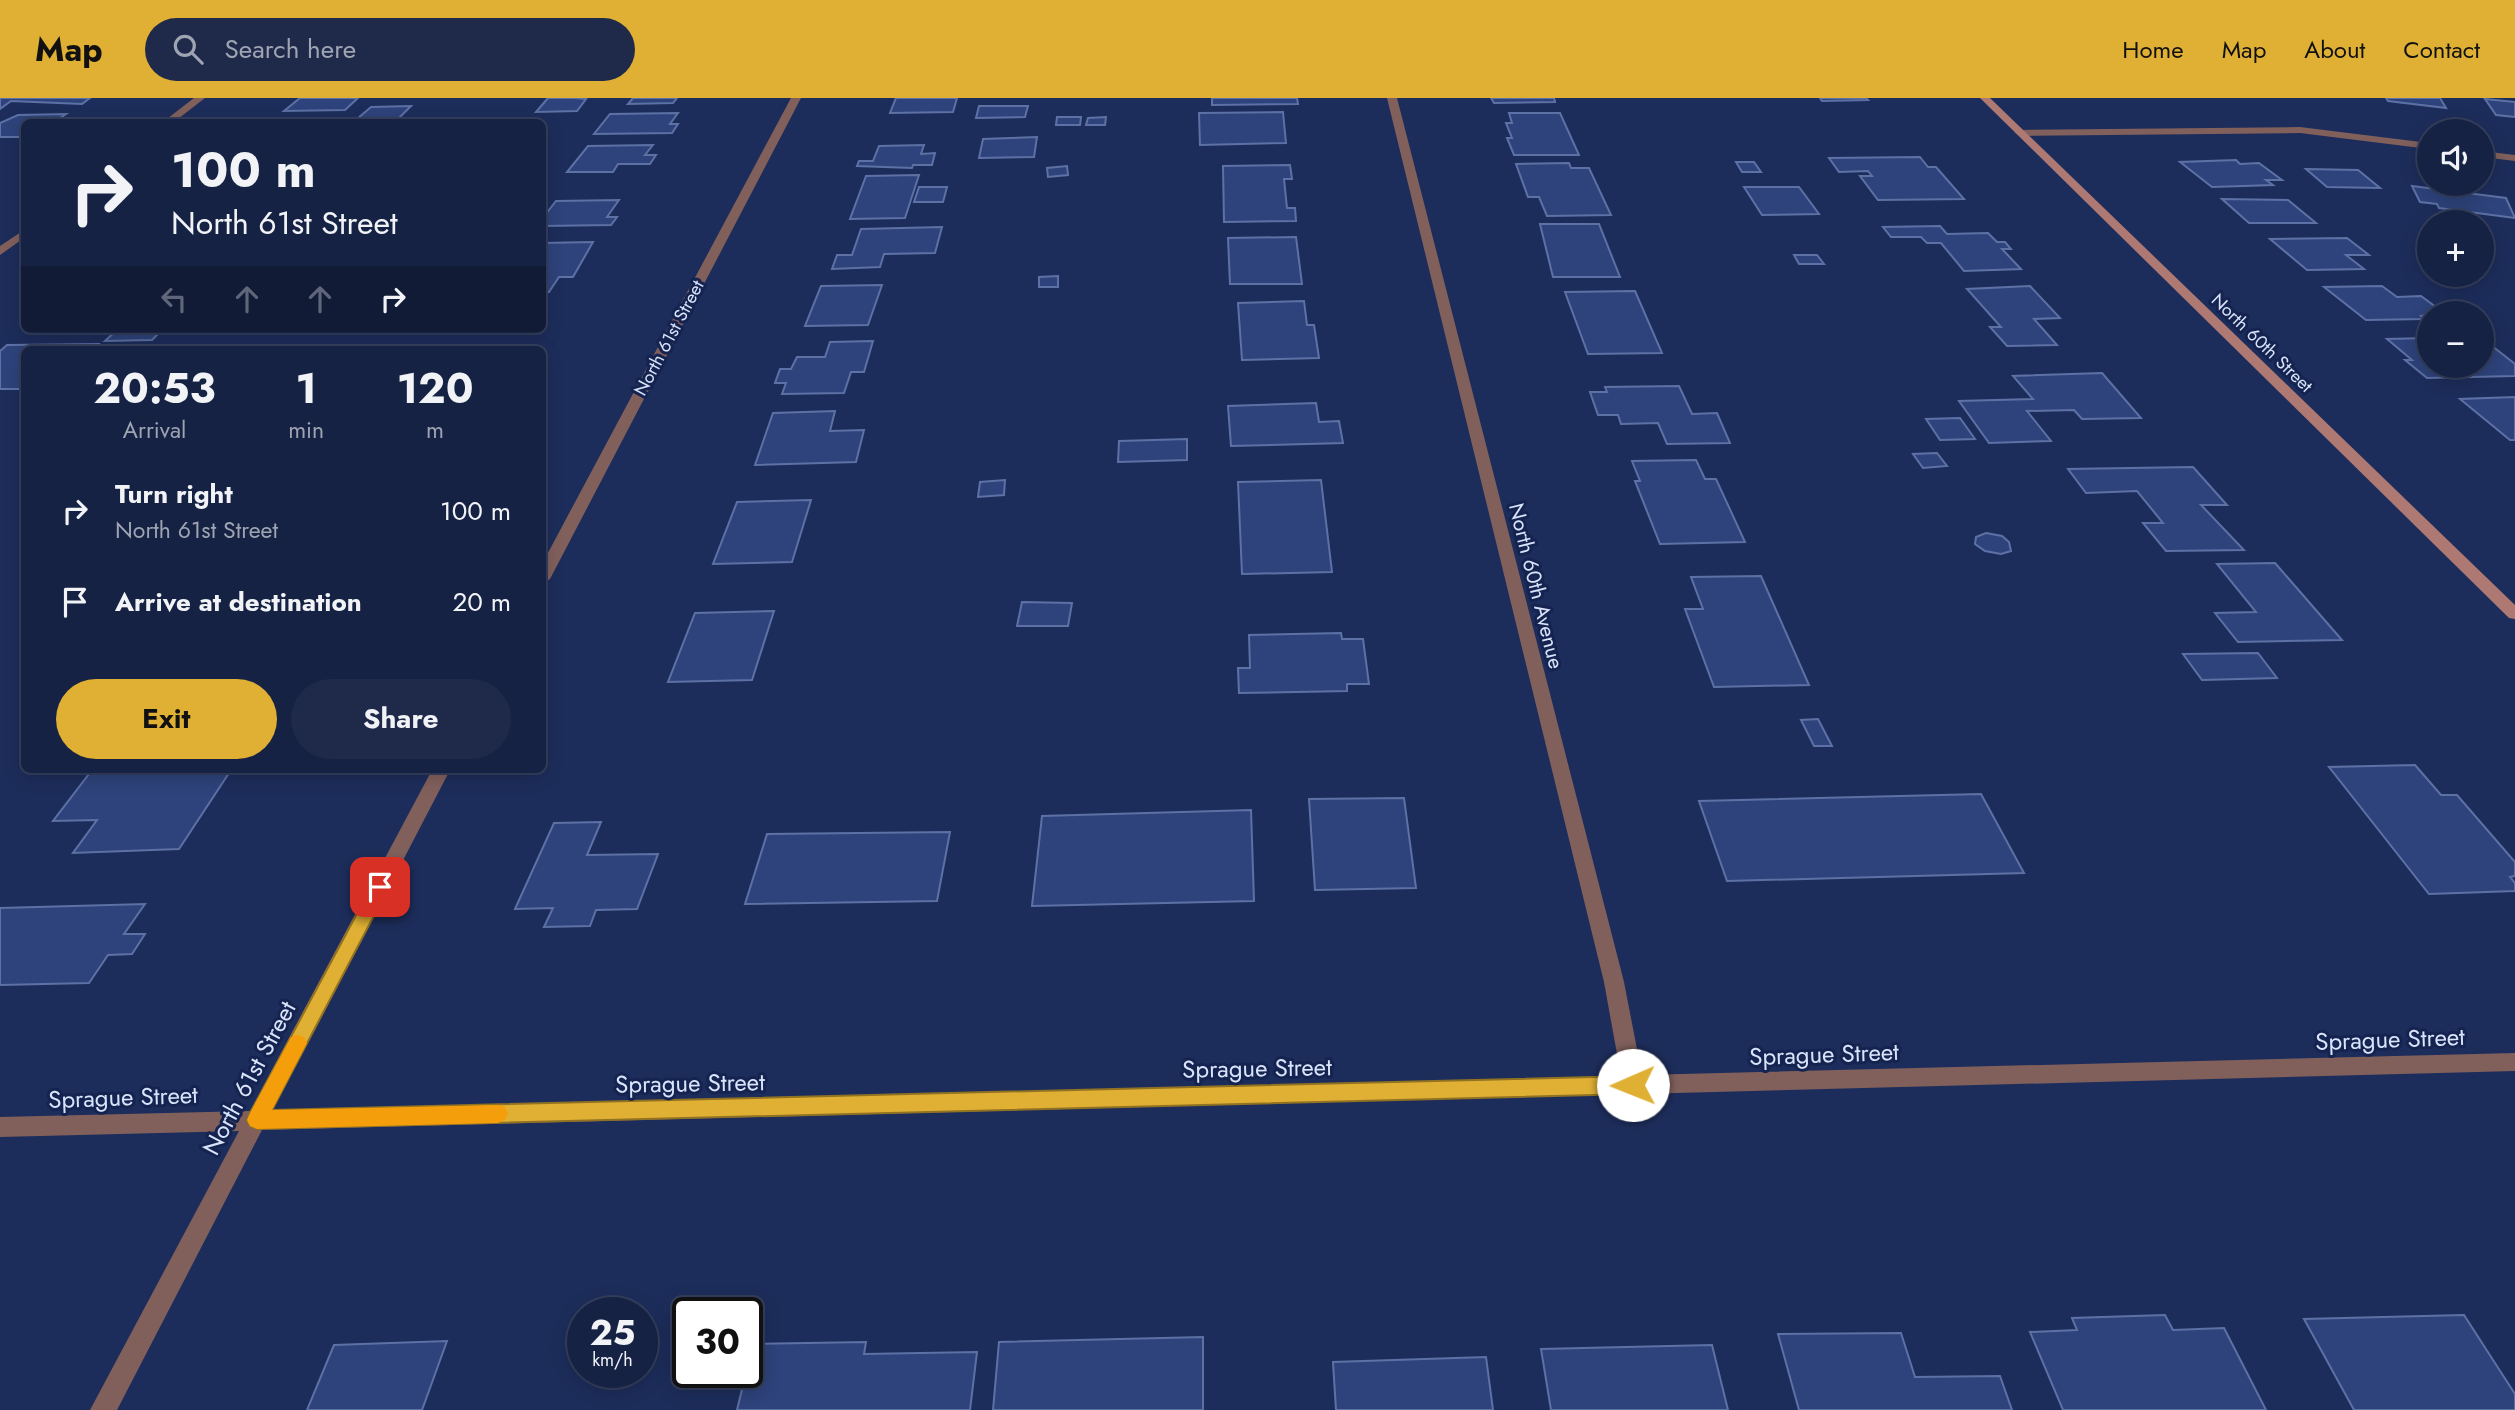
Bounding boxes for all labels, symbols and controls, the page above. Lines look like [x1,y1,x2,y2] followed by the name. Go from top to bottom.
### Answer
[145,18,635,81] search box
[35,26,103,73] text: Map
[169,30,207,68] icon: search
[225,30,356,68] text: Search here
[2122,32,2184,67] text: Home
[2222,32,2266,67] text: Map
[2304,32,2365,67] text: About
[2403,32,2480,67] text: Contact
[2417,119,2494,378] map controls
[2417,119,2494,196] button: sound
[171,135,316,205] text: 100 m
[56,147,147,238] icon: right
[171,200,398,246] text: North 61st Street
[2417,210,2494,287] button: +
[628,275,711,400] street label: North 61st Street
[155,280,193,318] icon: left
[228,280,266,318] icon: ahead
[301,280,339,318] icon: ahead
[374,280,412,318] icon: right
[2205,288,2319,399] street label: North 60th Street
[2417,301,2494,378] button: −
[94,358,216,419] text: 20:53
[295,358,317,419] text: 1
[397,358,473,419] text: 120
[123,413,186,447] text: Arrival
[288,413,324,447] text: min
[426,413,444,447] text: m
[115,475,233,513] text: Turn right
[56,492,94,530] icon: right
[440,492,511,530] text: 100 m
[1501,500,1571,672] street label: North 60th Avenue
[115,513,278,547] text: North 61st Street
[56,583,94,621] icon: arrive
[115,583,362,621] text: Arrive at destination
[453,583,511,621] text: 20 m
[56,679,277,759] button: Exit
[291,679,511,759] button: Share
[350,857,410,917] pin
[361,868,399,906] icon: arrive
[194,995,304,1161] street label: North 61st Street
[2315,1019,2466,1059] street label: Sprague Street
[1749,1034,1900,1074] street label: Sprague Street
[1596,1048,1670,1122] position arrow
[1182,1049,1332,1087] street label: Sprague Street
[615,1064,765,1102] street label: Sprague Street
[48,1077,199,1117] street label: Sprague Street
[672,1297,763,1388] speed limit sign: 30
[590,1308,635,1358] text: 25
[592,1347,633,1373] text: km/h

